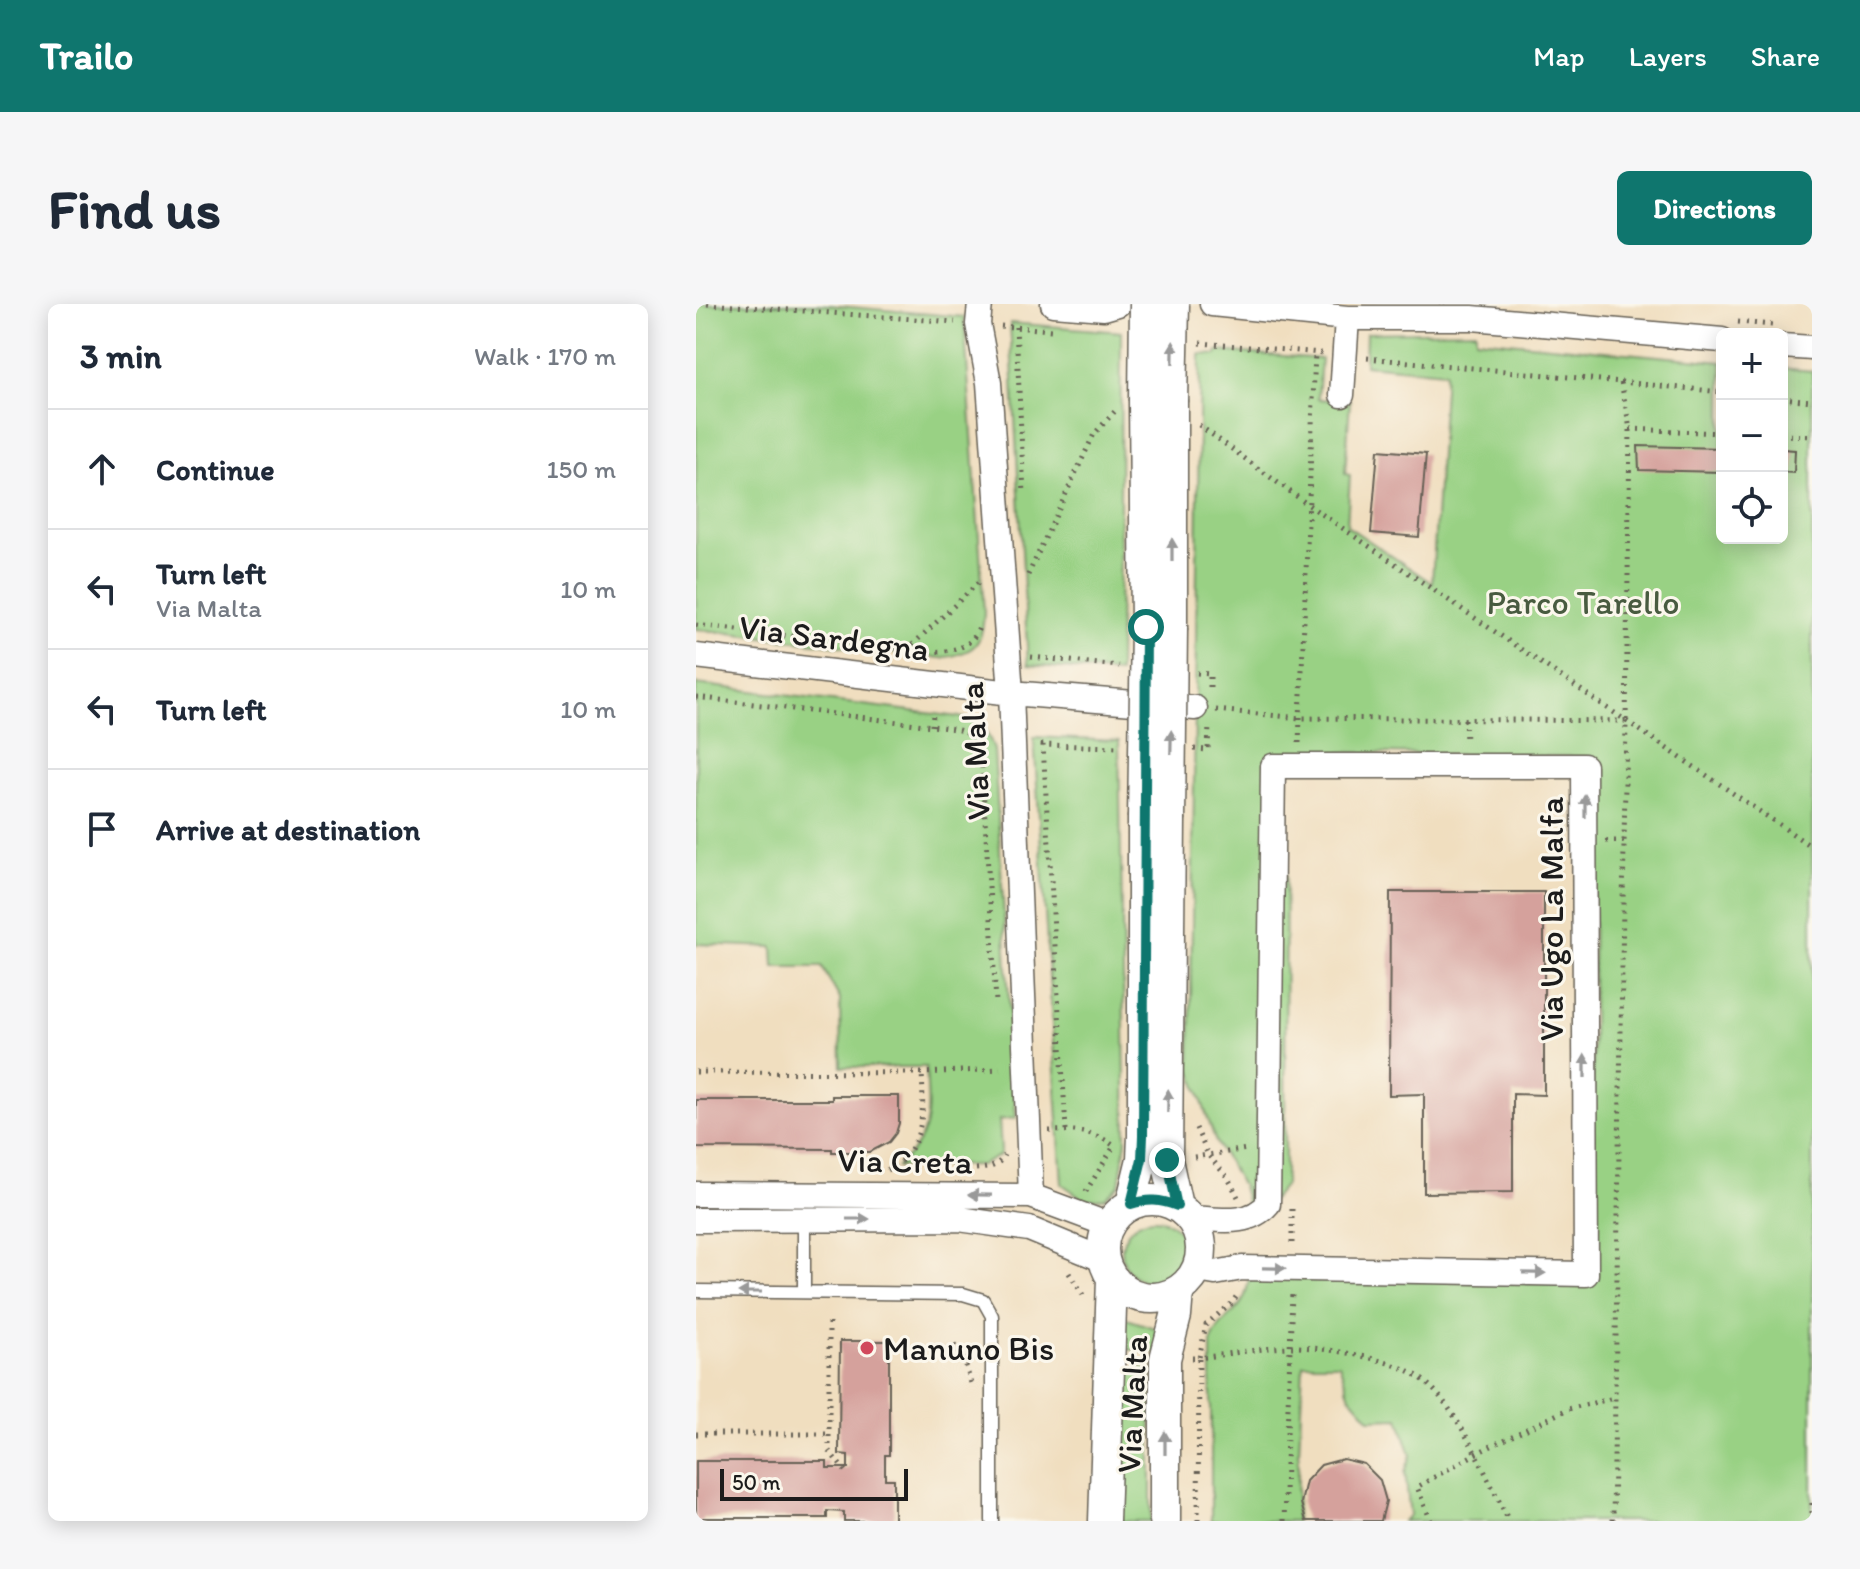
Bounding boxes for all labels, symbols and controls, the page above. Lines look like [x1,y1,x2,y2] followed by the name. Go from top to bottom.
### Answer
[40,33,133,79] text: Trailo
[1533,39,1585,73] text: Map
[1629,39,1707,73] text: Layers
[1751,39,1820,73] text: Share
[1617,171,1812,245] button: Directions
[48,175,221,242] text: Find us
[1716,328,1788,544] map controls
[1716,328,1788,400] button: +
[80,336,162,377] text: 3 min
[474,340,616,372] text: Walk · 170 m
[1167,340,1180,365] one-way arrow
[1716,400,1788,472] button: −
[80,447,124,491] icon: ahead
[156,451,275,488] text: Continue
[547,453,616,485] text: 150 m
[1716,472,1788,544] button: locate
[1166,537,1178,562] one-way arrow
[156,555,267,592] text: Turn left
[80,567,124,611] icon: left
[560,573,616,605] text: 10 m
[1487,582,1679,623] park label: Parco Tarello
[156,592,262,624] text: Via Malta
[737,606,931,670] street label: Via Sardegna
[1128,609,1164,645] route start
[951,681,999,821] street label: Via Malta
[80,687,124,731] icon: left
[156,691,267,728] text: Turn left
[560,693,616,725] text: 10 m
[1165,729,1177,754] one-way arrow
[1579,793,1591,818] one-way arrow
[1531,796,1572,1041] street label: Via Ugo La Malfa
[80,807,124,851] icon: arrive
[156,811,420,848] text: Arrive at destination
[1579,1053,1591,1078] one-way arrow
[1161,1088,1174,1113] one-way arrow
[837,1139,973,1183] street label: Via Creta
[1149,1142,1185,1178] route end
[967,1189,992,1202] one-way arrow
[846,1213,871,1225] one-way arrow
[1262,1262,1287,1275] one-way arrow
[1522,1267,1547,1279] one-way arrow
[737,1285,762,1298] one-way arrow
[883,1328,1054,1369] place label: Manuno Bis
[1108,1334,1156,1474] street label: Via Malta
[858,1339,876,1357] marker: Manuno Bis
[1159,1430,1171,1455] one-way arrow
[720,1465,908,1501] scale bar
[732,1469,781,1496] text: 50 m

